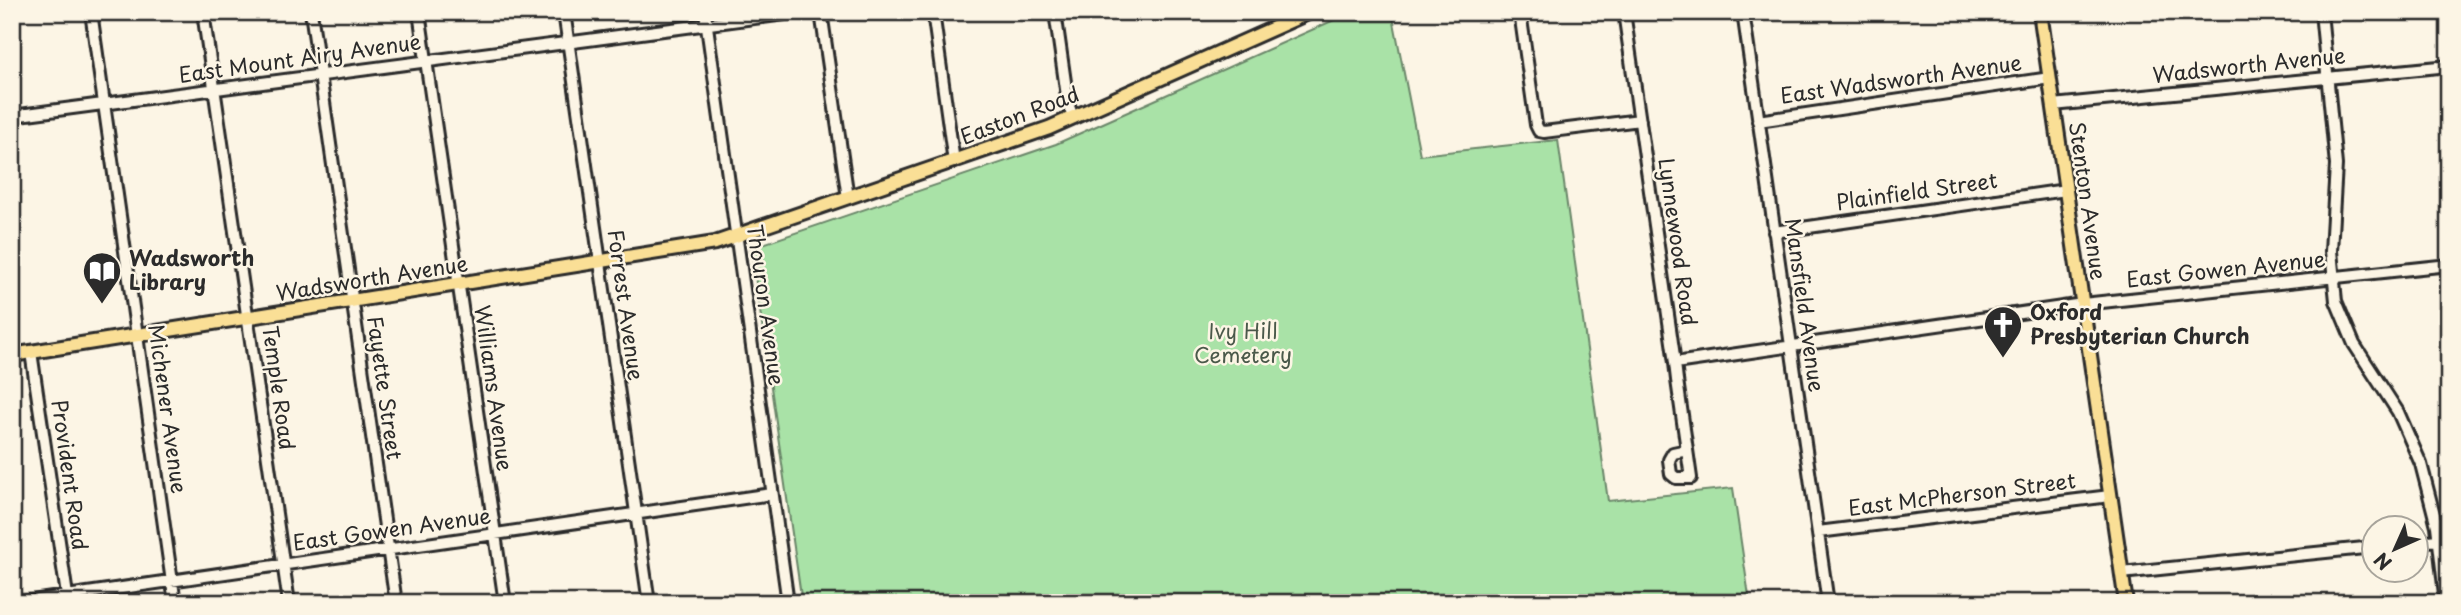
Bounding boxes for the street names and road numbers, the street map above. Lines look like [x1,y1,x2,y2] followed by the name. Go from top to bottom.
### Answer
[177,24,423,90] street label: East Mount Airy Avenue
[2151,38,2347,90] street label: Wadsworth Avenue
[1778,45,2023,111] street label: East Wadsworth Avenue
[955,77,1084,152] street label: Easton Road
[2062,120,2116,282] street label: Stenton Avenue
[1651,156,1707,328] street label: Lynnewood Road
[1834,163,1999,217] street label: Plainfield Street
[1778,216,1834,394] street label: Mansfield Avenue
[740,222,794,387] street label: Thouron Avenue
[601,227,653,382] street label: Forrest Avenue
[2125,242,2327,294] street label: East Gowen Avenue
[274,246,470,308] street label: Wadsworth Avenue
[467,303,522,473] street label: Williams Avenue
[360,314,412,462] street label: Fayette Street
[141,322,197,495] street label: Michener Avenue
[255,323,305,452] street label: Temple Road
[45,397,97,552] street label: Provident Road
[1846,463,2077,523] street label: East McPherson Street
[290,498,493,558] street label: East Gowen Avenue

